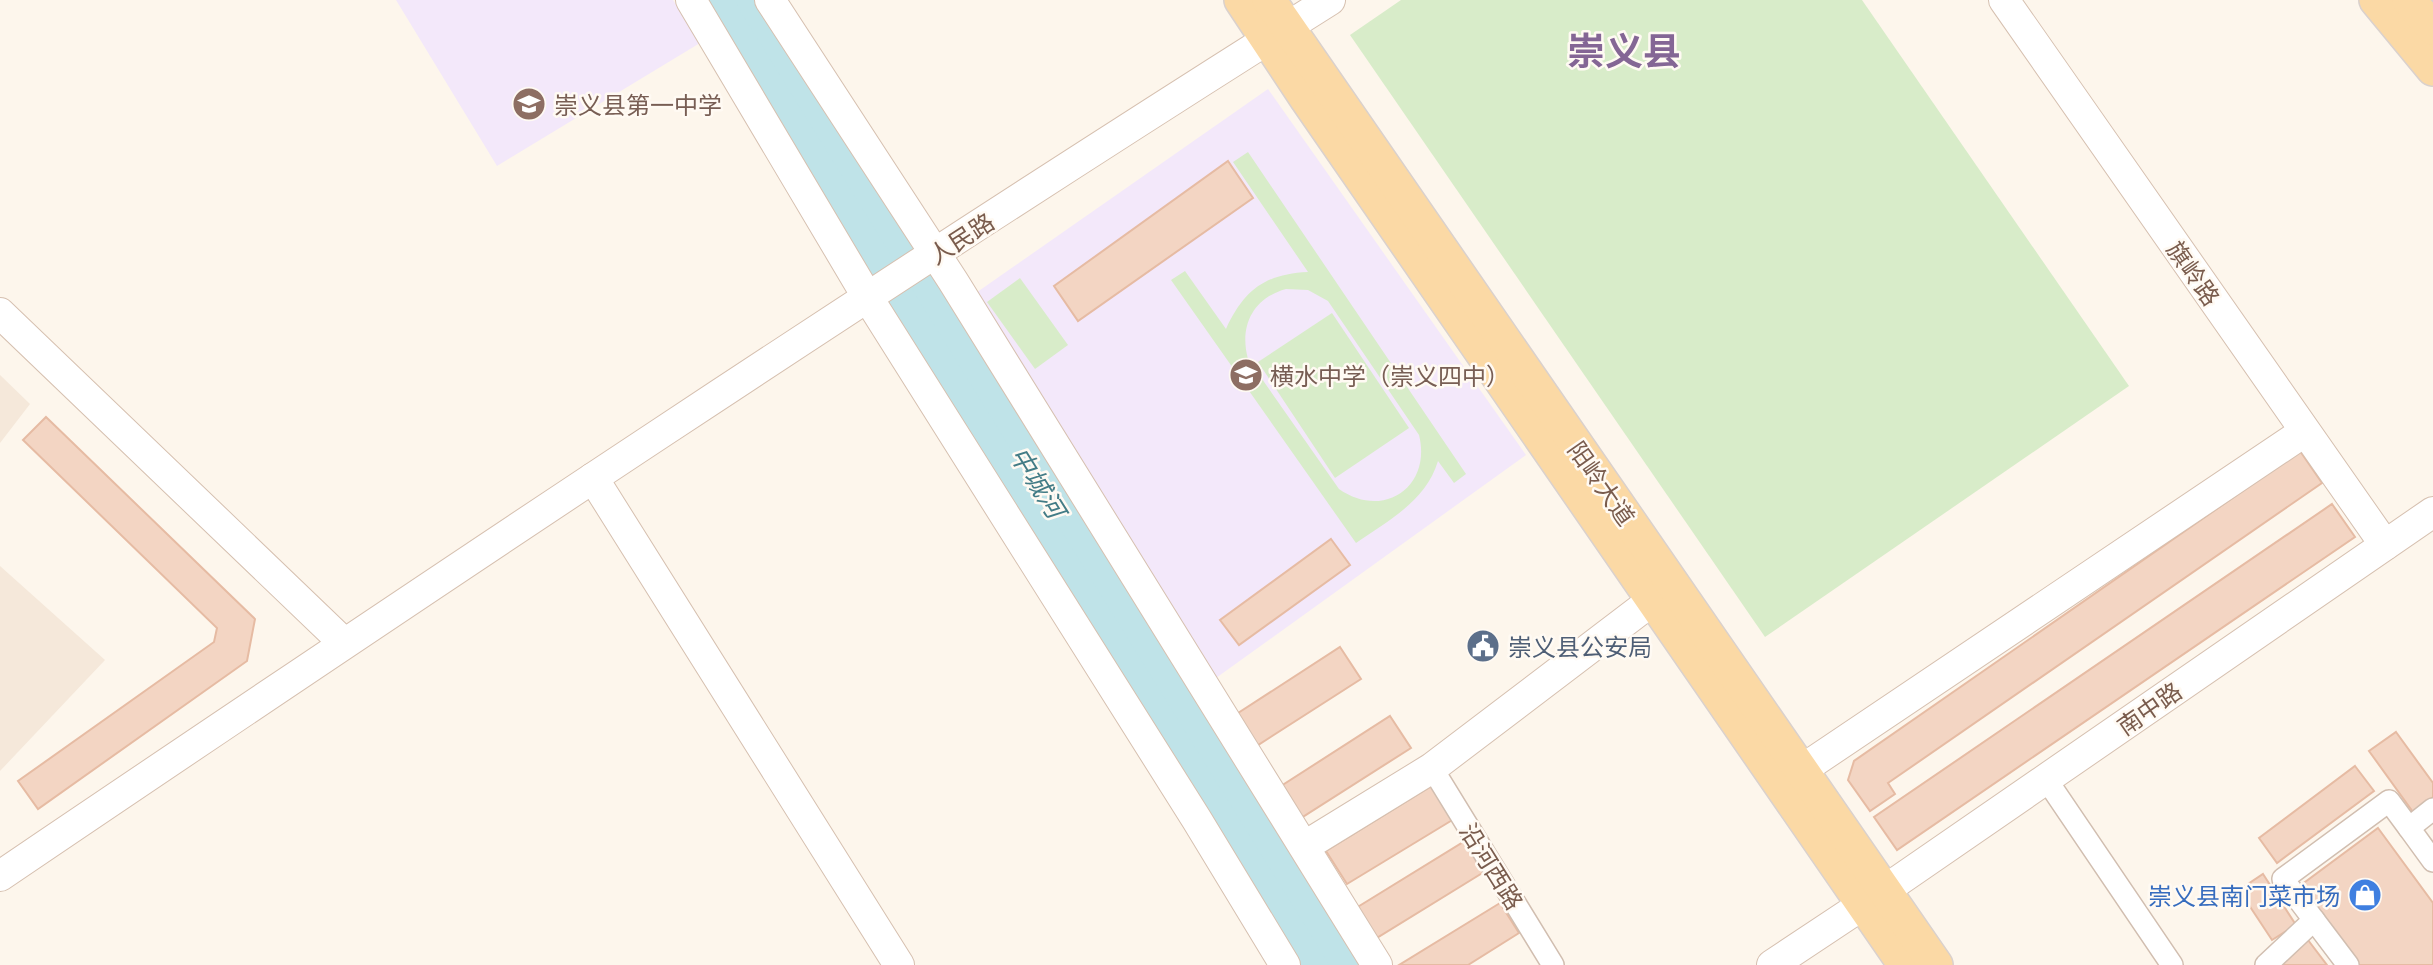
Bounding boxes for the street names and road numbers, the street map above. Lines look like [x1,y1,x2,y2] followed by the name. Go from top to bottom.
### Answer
[922,205,1000,271] street label: 人民路
[2160,234,2228,312] street label: 旗岭路
[1561,434,1643,532] street label: 阳岭大道
[2110,674,2188,742] street label: 南中路
[1453,817,1531,915] street label: 沿河西路

